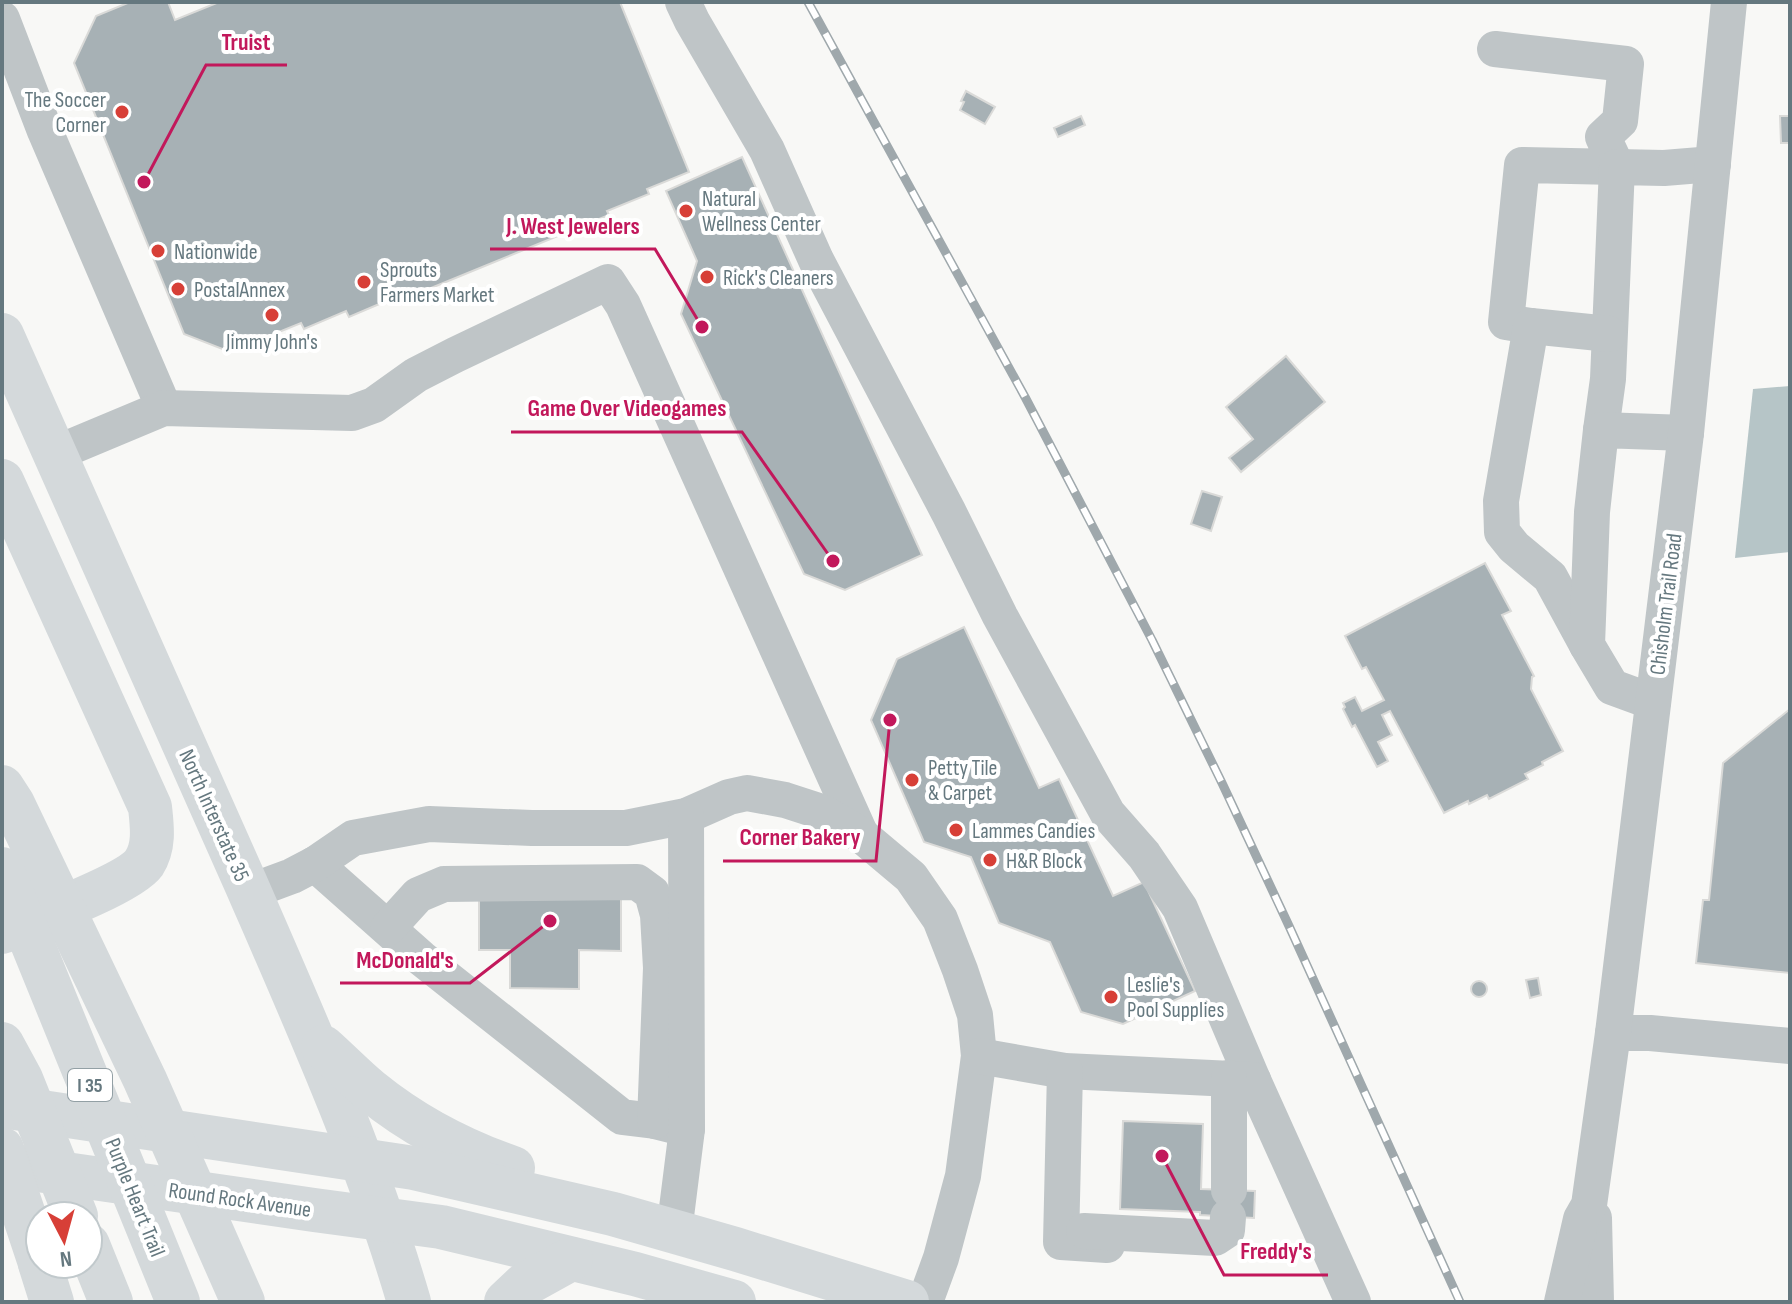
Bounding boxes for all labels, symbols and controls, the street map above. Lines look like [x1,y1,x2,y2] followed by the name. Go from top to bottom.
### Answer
[206,17,287,65] callout: Truist
[222,28,271,57] text: Truist
[24,87,106,139] place label: The Soccer Corner
[113,103,131,121] marker: The Soccer Corner
[702,186,821,238] place label: Natural Wellness Center
[490,201,655,249] callout: J. West Jewelers
[677,202,695,220] marker: Natural Wellness Center
[505,212,640,241] text: J. West Jewelers
[174,239,258,266] place label: Nationwide
[149,242,167,260] marker: Nationwide
[380,257,495,309] place label: Sprouts Farmers Market
[723,265,834,292] place label: Rick's Cleaners
[698,268,716,286] marker: Rick's Cleaners
[355,273,373,291] marker: Sprouts Farmers Market
[194,277,286,304] place label: PostalAnnex
[169,280,187,298] marker: PostalAnnex
[263,306,281,324] marker: Jimmy John's
[225,329,318,356] place label: Jimmy John's
[511,384,742,432] callout: Game Over Videogames
[528,394,726,423] text: Game Over Videogames
[1644,532,1689,677] street label: Chisholm Trail Road
[172,745,255,886] street label: North Interstate 35
[928,755,997,807] place label: Petty Tile & Carpet
[903,771,921,789] marker: Petty Tile & Carpet
[723,813,876,861] callout: Corner Bakery
[972,818,1095,845] place label: Lammes Candies
[947,821,965,839] marker: Lammes Candies
[739,823,861,852] text: Corner Bakery
[1006,848,1083,875] place label: H&R Block
[981,851,999,869] marker: H&R Block
[340,935,470,983] callout: McDonald's
[356,946,454,975] text: McDonald's
[1127,972,1224,1024] place label: Leslie's Pool Supplies
[1102,988,1120,1006] marker: Leslie's Pool Supplies
[68,1069,112,1101] road number: I 35
[99,1134,171,1261] street label: Purple Heart Trail
[167,1177,313,1224] street label: Round Rock Avenue
[24,1200,104,1280] north arrow
[1224,1227,1328,1275] callout: Freddy's
[1240,1237,1312,1266] text: Freddy's
[59,1244,73,1272] text: N

